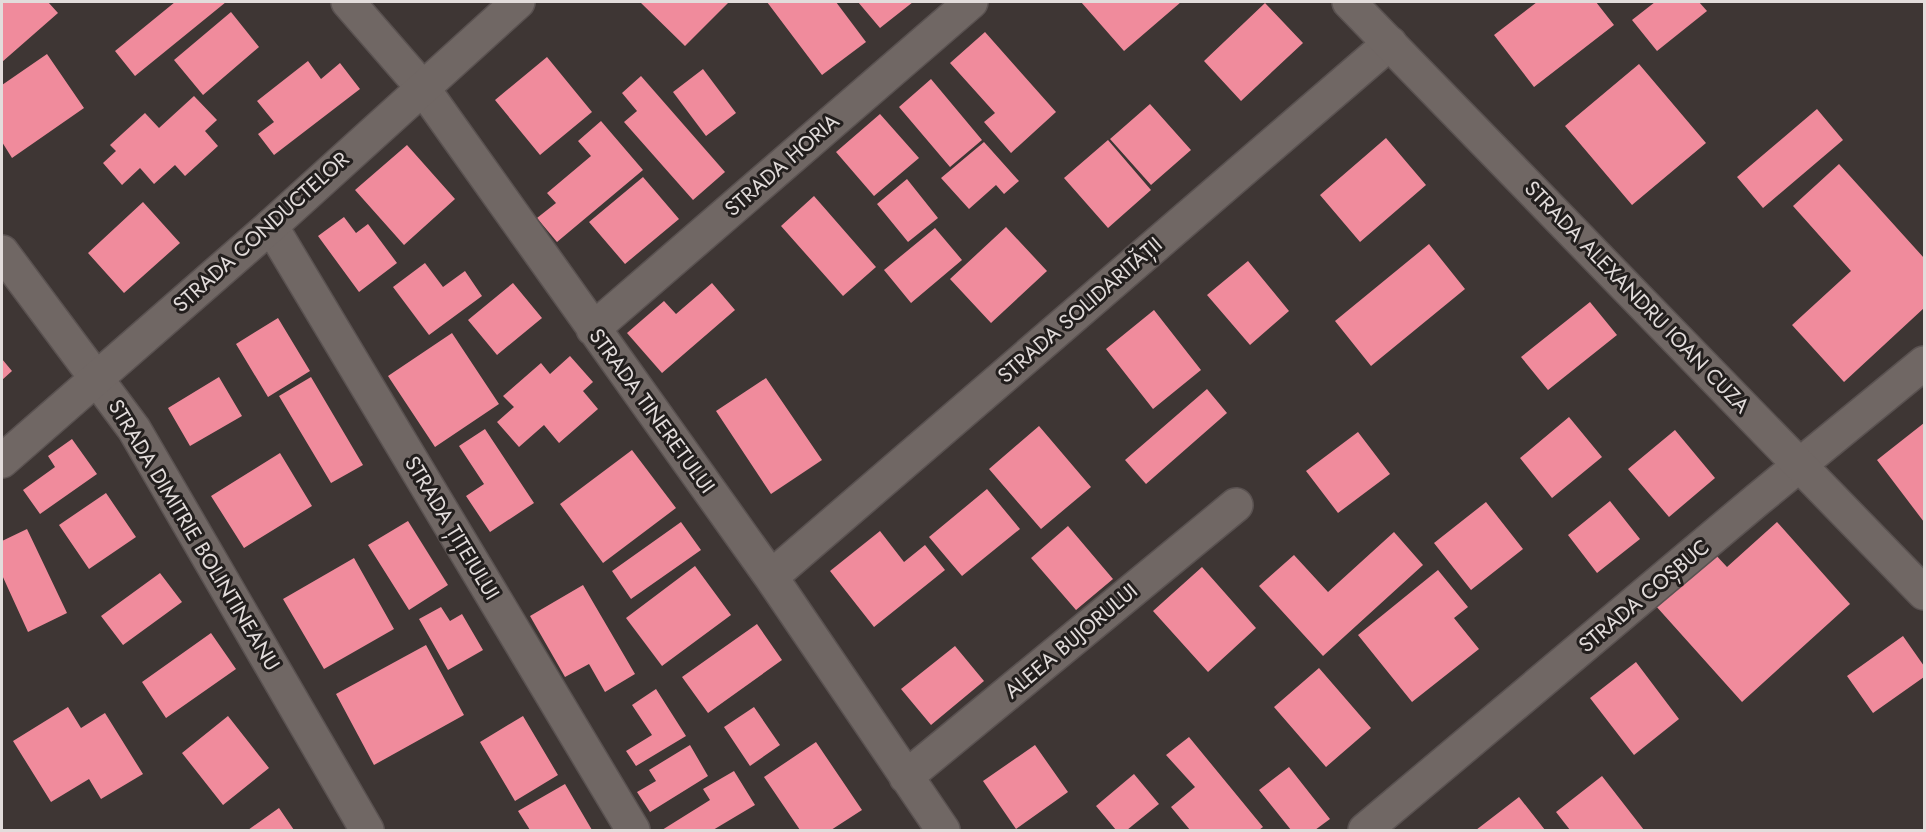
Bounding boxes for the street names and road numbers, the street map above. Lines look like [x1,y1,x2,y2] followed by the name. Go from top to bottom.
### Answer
[718,107,846,223] street label: STRADA HORIA
[166,145,356,319] street label: STRADA CONDUCTELOR
[1517,174,1757,420] street label: STRADA ALEXANDRU IOAN CUZA
[991,230,1169,390] street label: STRADA SOLIDARITĂȚII
[582,322,722,500] street label: STRADA TINERETULUI
[101,394,287,676] street label: STRADA DIMITRIE BOLINTINEANU
[397,450,507,606] street label: STRADA ȚIȚEIULUI
[1572,532,1716,660] street label: STRADA COȘBUC
[998,576,1144,706] street label: ALEEA BUJORULUI

